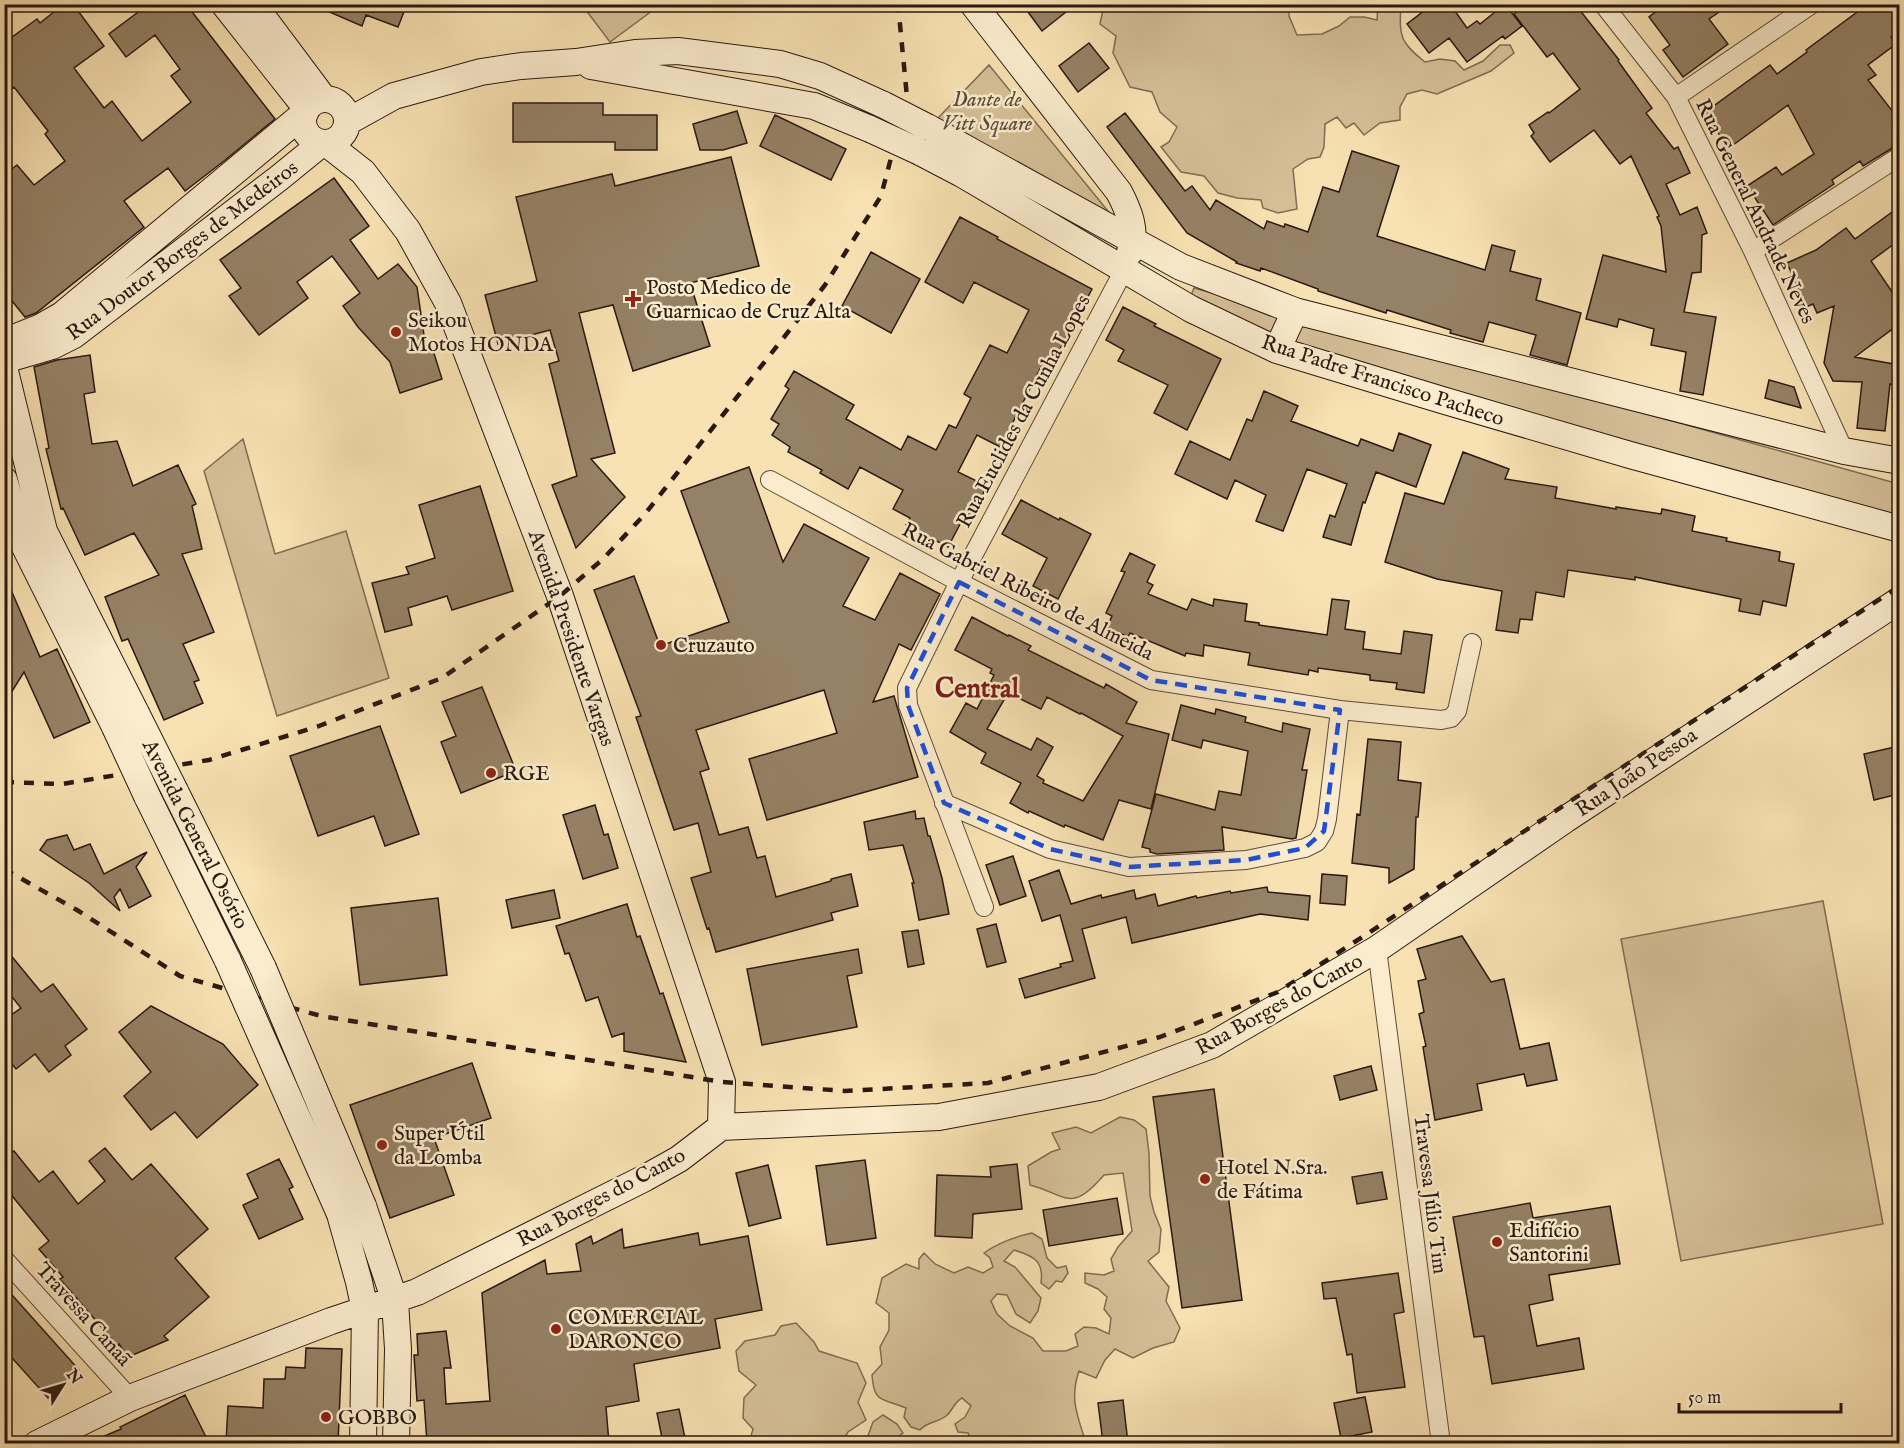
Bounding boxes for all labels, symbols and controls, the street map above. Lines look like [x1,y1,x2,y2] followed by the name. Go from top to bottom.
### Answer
[942,87,1032,138] park label: Dante de Vitt Square
[1688,95,1821,329] street label: Rua General Andrade Neves
[62,155,304,347] street label: Rua Doutor Borges de Medeiros
[646,275,851,326] place label: Posto Medico de Guarnicao de Cruz Alta
[624,290,642,308] marker: Posto Medico de Guarnicao de Cruz Alta
[951,290,1097,533] street label: Rua Euclides da Cunha Lopes
[408,308,554,359] place label: Seikou Motos HONDA
[389,325,403,339] marker: Seikou Motos HONDA
[1258,329,1507,433] street label: Rua Padre Francisco Pacheco
[897,517,1159,668] street label: Rua Gabriel Ribeiro de Almeida
[521,526,620,750] street label: Avenida Presidente Vargas
[673,633,755,660] place label: Cruzauto
[654,638,668,652] marker: Cruzauto
[935,673,1020,707] district label: Central
[1571,722,1704,824] street label: Rua João Pessoa
[135,735,254,934] street label: Avenida General Osório
[503,761,550,788] place label: RGE
[484,766,498,780] marker: RGE
[1191,948,1368,1062] street label: Rua Borges do Canto
[1406,1113,1453,1276] street label: Travessa Júlio Tim
[394,1121,485,1172] place label: Super Útil da Lomba
[375,1138,389,1152] marker: Super Útil da Lomba
[513,1142,691,1254] street label: Rua Borges do Canto
[1217,1155,1328,1206] place label: Hotel N.Sra. de Fátima
[1198,1172,1212,1186] marker: Hotel N.Sra. de Fátima
[1509,1218,1589,1269] place label: Edifício Santorini
[1490,1235,1504,1249] marker: Edifício Santorini
[29,1257,137,1373] street label: Travessa Canaã
[568,1305,703,1356] place label: COMERCIAL DARONCO
[549,1322,563,1336] marker: COMERCIAL DARONCO
[33,1355,93,1415] north arrow
[61,1365,86,1389] text: N
[1679,1376,1841,1414] scale bar
[1688,1387,1721,1410] text: 50 m
[338,1405,417,1432] place label: GOBBO
[319,1410,333,1424] marker: GOBBO

